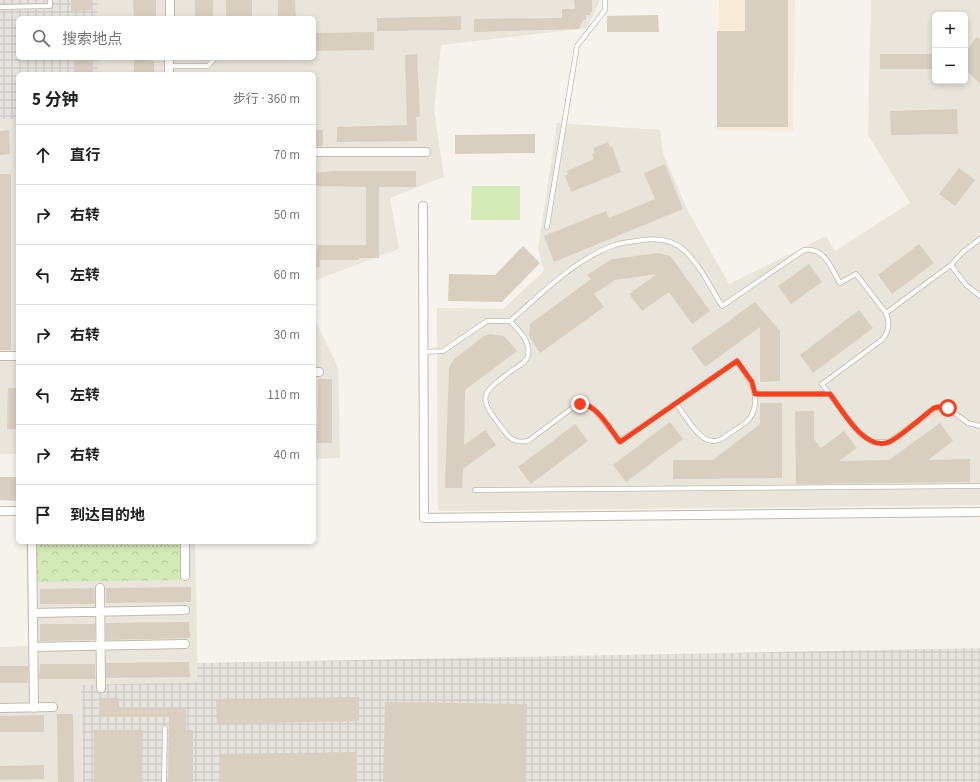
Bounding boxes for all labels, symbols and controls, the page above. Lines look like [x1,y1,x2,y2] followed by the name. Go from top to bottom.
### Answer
[932,12,968,84] map controls
[932,12,968,48] button: +
[16,16,316,60] search box
[30,27,52,49] icon: search
[62,29,122,50] text: 搜索地点
[932,48,968,84] button: −
[32,88,78,112] text: 5 分钟
[233,90,300,108] text: 步行 · 360 m
[32,144,54,166] icon: ahead
[70,145,100,166] text: 直行
[274,146,300,164] text: 70 m
[32,204,54,226] icon: right
[70,205,100,226] text: 右转
[274,206,300,224] text: 50 m
[32,264,54,286] icon: left
[70,265,100,286] text: 左转
[274,266,300,284] text: 60 m
[32,324,54,346] icon: right
[70,325,100,346] text: 右转
[274,326,300,344] text: 30 m
[32,384,54,406] icon: left
[70,385,100,406] text: 左转
[267,386,300,404] text: 110 m
[571,395,589,413] route end
[939,399,957,417] route start
[32,444,54,466] icon: right
[70,445,100,466] text: 右转
[274,446,300,464] text: 40 m
[32,504,54,526] icon: arrive
[70,505,145,526] text: 到达目的地

